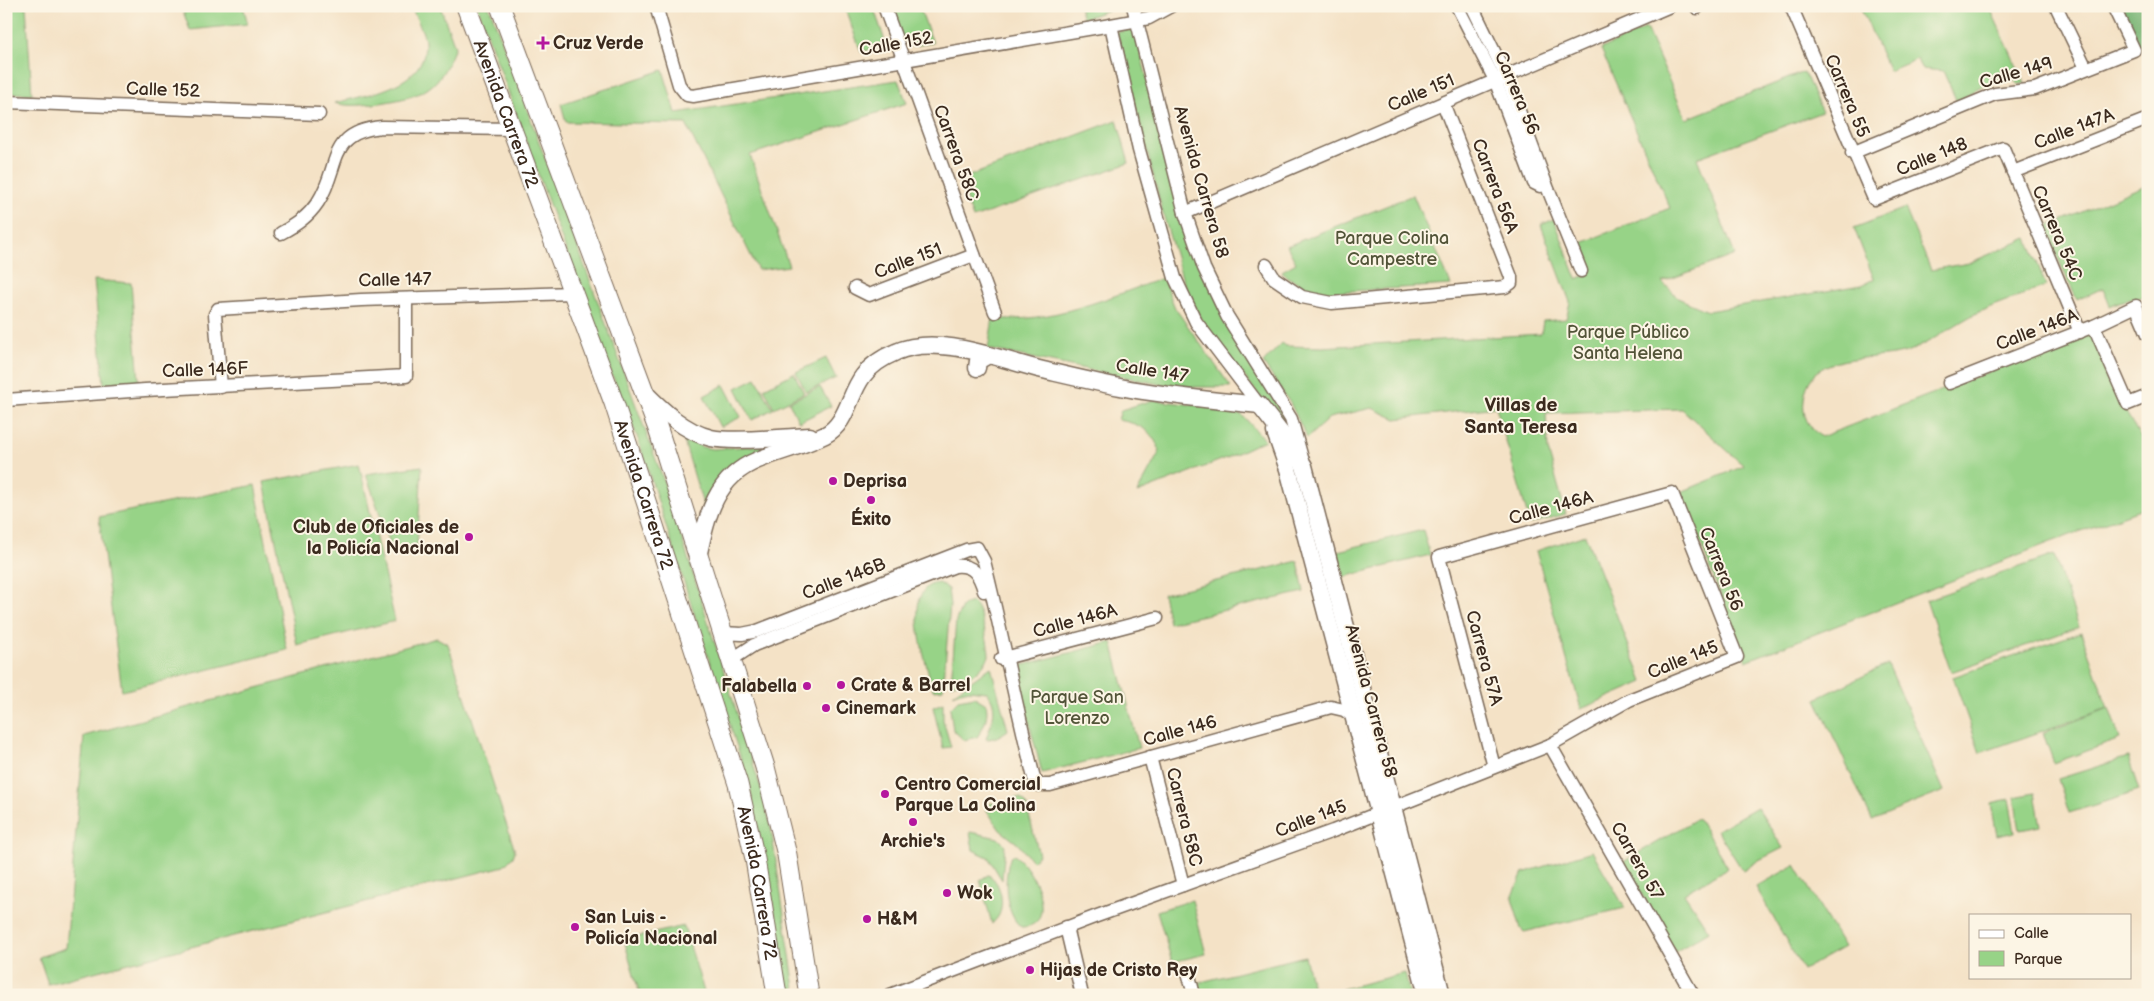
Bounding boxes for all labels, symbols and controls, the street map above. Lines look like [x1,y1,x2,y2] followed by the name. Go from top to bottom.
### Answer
[858,27,935,61] street label: Calle 152
[553,33,644,54] place label: Cruz Verde
[469,37,543,191] street label: Avenida Carrera 72
[537,37,549,49] marker: Cruz Verde
[1490,48,1544,138] street label: Carrera 56
[1820,51,1874,141] street label: Carrera 55
[1977,53,2055,93] street label: Calle 149
[1384,70,1458,116] street label: Calle 151
[125,78,201,102] street label: Calle 152
[929,102,983,204] street label: Carrera 58C
[1169,103,1233,261] street label: Avenida Carrera 58
[2031,104,2117,154] street label: Calle 147A
[1893,133,1971,181] street label: Calle 148
[1467,136,1523,236] street label: Carrera 56A
[2027,182,2087,284] street label: Carrera 54C
[1335,228,1449,270] park label: Parque Colina Campestre
[871,239,945,283] street label: Calle 151
[358,269,432,291] street label: Calle 147
[1993,305,2081,355] street label: Calle 146A
[1567,322,1689,364] park label: Parque Público Santa Helena
[1114,355,1190,387] street label: Calle 147
[162,358,249,382] street label: Calle 146F
[1464,394,1578,439] district label: Villas de Santa Teresa
[610,417,678,572] street label: Avenida Carrera 72
[843,471,907,492] place label: Deprisa
[827,475,839,487] marker: Deprisa
[1507,487,1595,529] street label: Calle 146A
[865,494,877,506] marker: Éxito
[851,507,891,530] place label: Éxito
[293,517,459,559] place label: Club de Oficiales de la Policía Nacional
[1695,524,1747,614] street label: Carrera 56
[463,531,475,543] marker: Club de Oficiales de la Policía Nacional
[799,553,889,605] street label: Calle 146B
[1031,600,1119,642] street label: Calle 146A
[1461,608,1507,708] street label: Carrera 57A
[1340,622,1402,780] street label: Avenida Carrera 58
[1644,636,1722,684] street label: Calle 145
[851,675,970,696] place label: Crate & Barrel
[721,676,797,697] place label: Falabella
[835,679,847,691] marker: Crate & Barrel
[801,680,813,692] marker: Falabella
[1030,687,1124,729] park label: Parque San Lorenzo
[836,698,916,719] place label: Cinemark
[820,702,832,714] marker: Cinemark
[1141,711,1219,751] street label: Calle 146
[1162,765,1206,869] street label: Carrera 58C
[895,774,1041,816] place label: Centro Comercial Parque La Colina
[879,788,891,800] marker: Centro Comercial Parque La Colina
[1272,796,1350,842] street label: Calle 145
[733,804,782,961] street label: Avenida Carrera 72
[907,816,919,828] marker: Archie's
[1606,818,1668,904] street label: Carrera 57
[880,831,945,852] place label: Archie's
[957,883,993,904] place label: Wok
[941,887,953,899] marker: Wok
[585,907,717,949] place label: San Luis - Policía Nacional
[877,909,918,930] place label: H&M
[861,913,873,925] marker: H&M
[1969,914,2132,978] legend
[569,921,581,933] marker: San Luis - Policía Nacional
[2014,924,2049,943] text: Calle
[2014,950,2063,969] text: Parque
[1040,960,1198,981] place label: Hijas de Cristo Rey
[1024,964,1036,976] marker: Hijas de Cristo Rey

